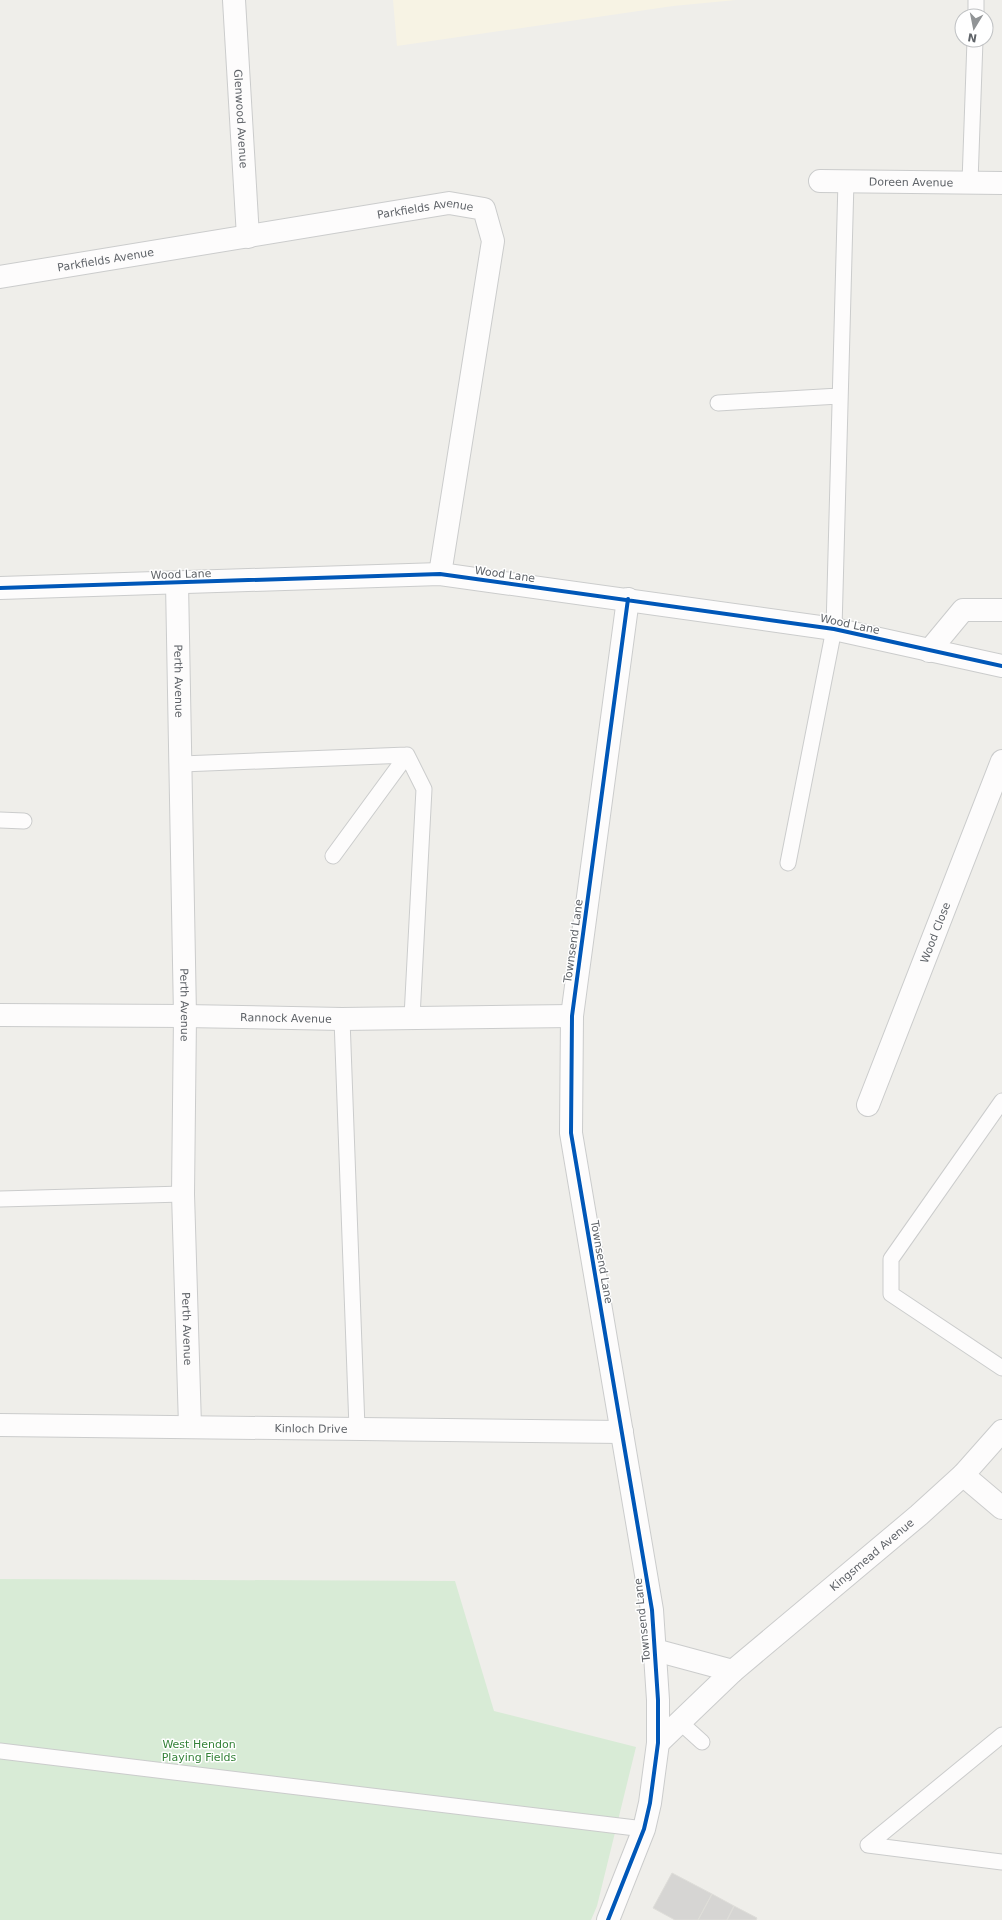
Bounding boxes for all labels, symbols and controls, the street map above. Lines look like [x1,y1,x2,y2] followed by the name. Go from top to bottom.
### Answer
[954,8,994,48] north arrow
[967,30,978,45] text: N
[231,69,250,169] street label: Glenwood Avenue
[869,176,954,189] street label: Doreen Avenue
[376,197,475,222] street label: Parkfields Avenue
[56,246,155,274] street label: Parkfields Avenue
[474,564,536,585] street label: Wood Lane
[150,567,212,582] street label: Wood Lane
[819,612,881,637] street label: Wood Lane
[171,644,185,718] street label: Perth Avenue
[561,898,586,985] street label: Townsend Lane
[918,900,953,965] street label: Wood Close
[177,968,191,1042] street label: Perth Avenue
[240,1011,332,1026] street label: Rannock Avenue
[588,1219,615,1305] street label: Townsend Lane
[179,1292,194,1366] street label: Perth Avenue
[274,1422,348,1436] street label: Kinloch Drive
[827,1516,917,1594] street label: Kingsmead Avenue
[632,1577,653,1663] street label: Townsend Lane
[162,1738,237,1764] park label: West Hendon Playing Fields

